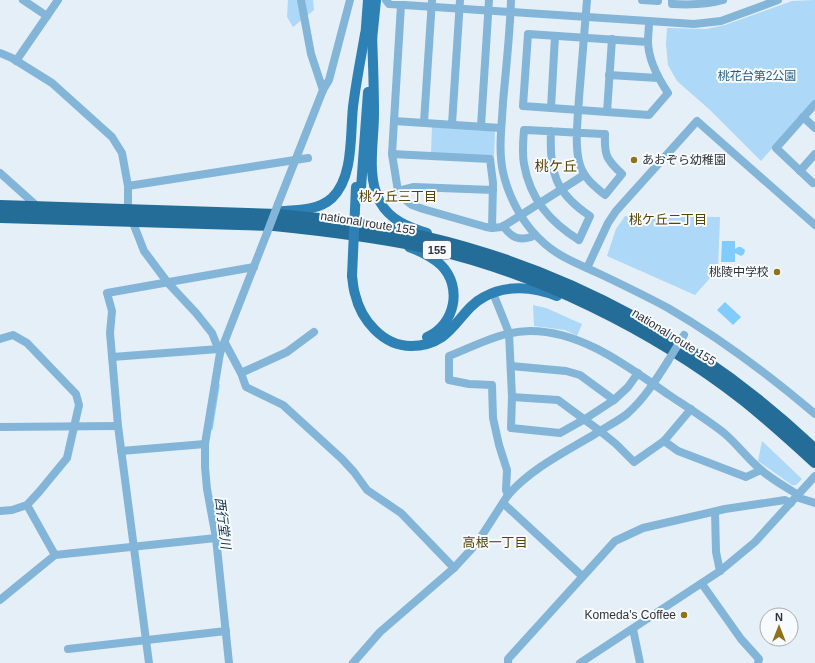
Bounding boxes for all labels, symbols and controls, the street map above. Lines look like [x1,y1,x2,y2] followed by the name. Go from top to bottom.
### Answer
[718,69,796,83] park label: 桃花台第2公園
[642,153,726,167] place label: あおぞら幼稚園
[629,155,639,165] marker: あおぞら幼稚園
[535,158,577,174] district label: 桃ケ丘
[359,189,437,204] district label: 桃ケ丘三丁目
[319,209,417,237] street label: national route 155
[629,212,707,227] district label: 桃ケ丘二丁目
[423,241,451,259] road number: 155
[709,265,769,279] place label: 桃陵中学校
[772,267,782,277] marker: 桃陵中学校
[630,306,719,369] street label: national route 155
[212,496,234,552] water label: 西行堂川
[462,535,528,550] district label: 高根一丁目
[759,607,799,647] north arrow
[585,608,676,622] place label: Komeda's Coffee
[679,610,689,620] marker: Komeda's Coffee
[775,611,783,623] text: N

